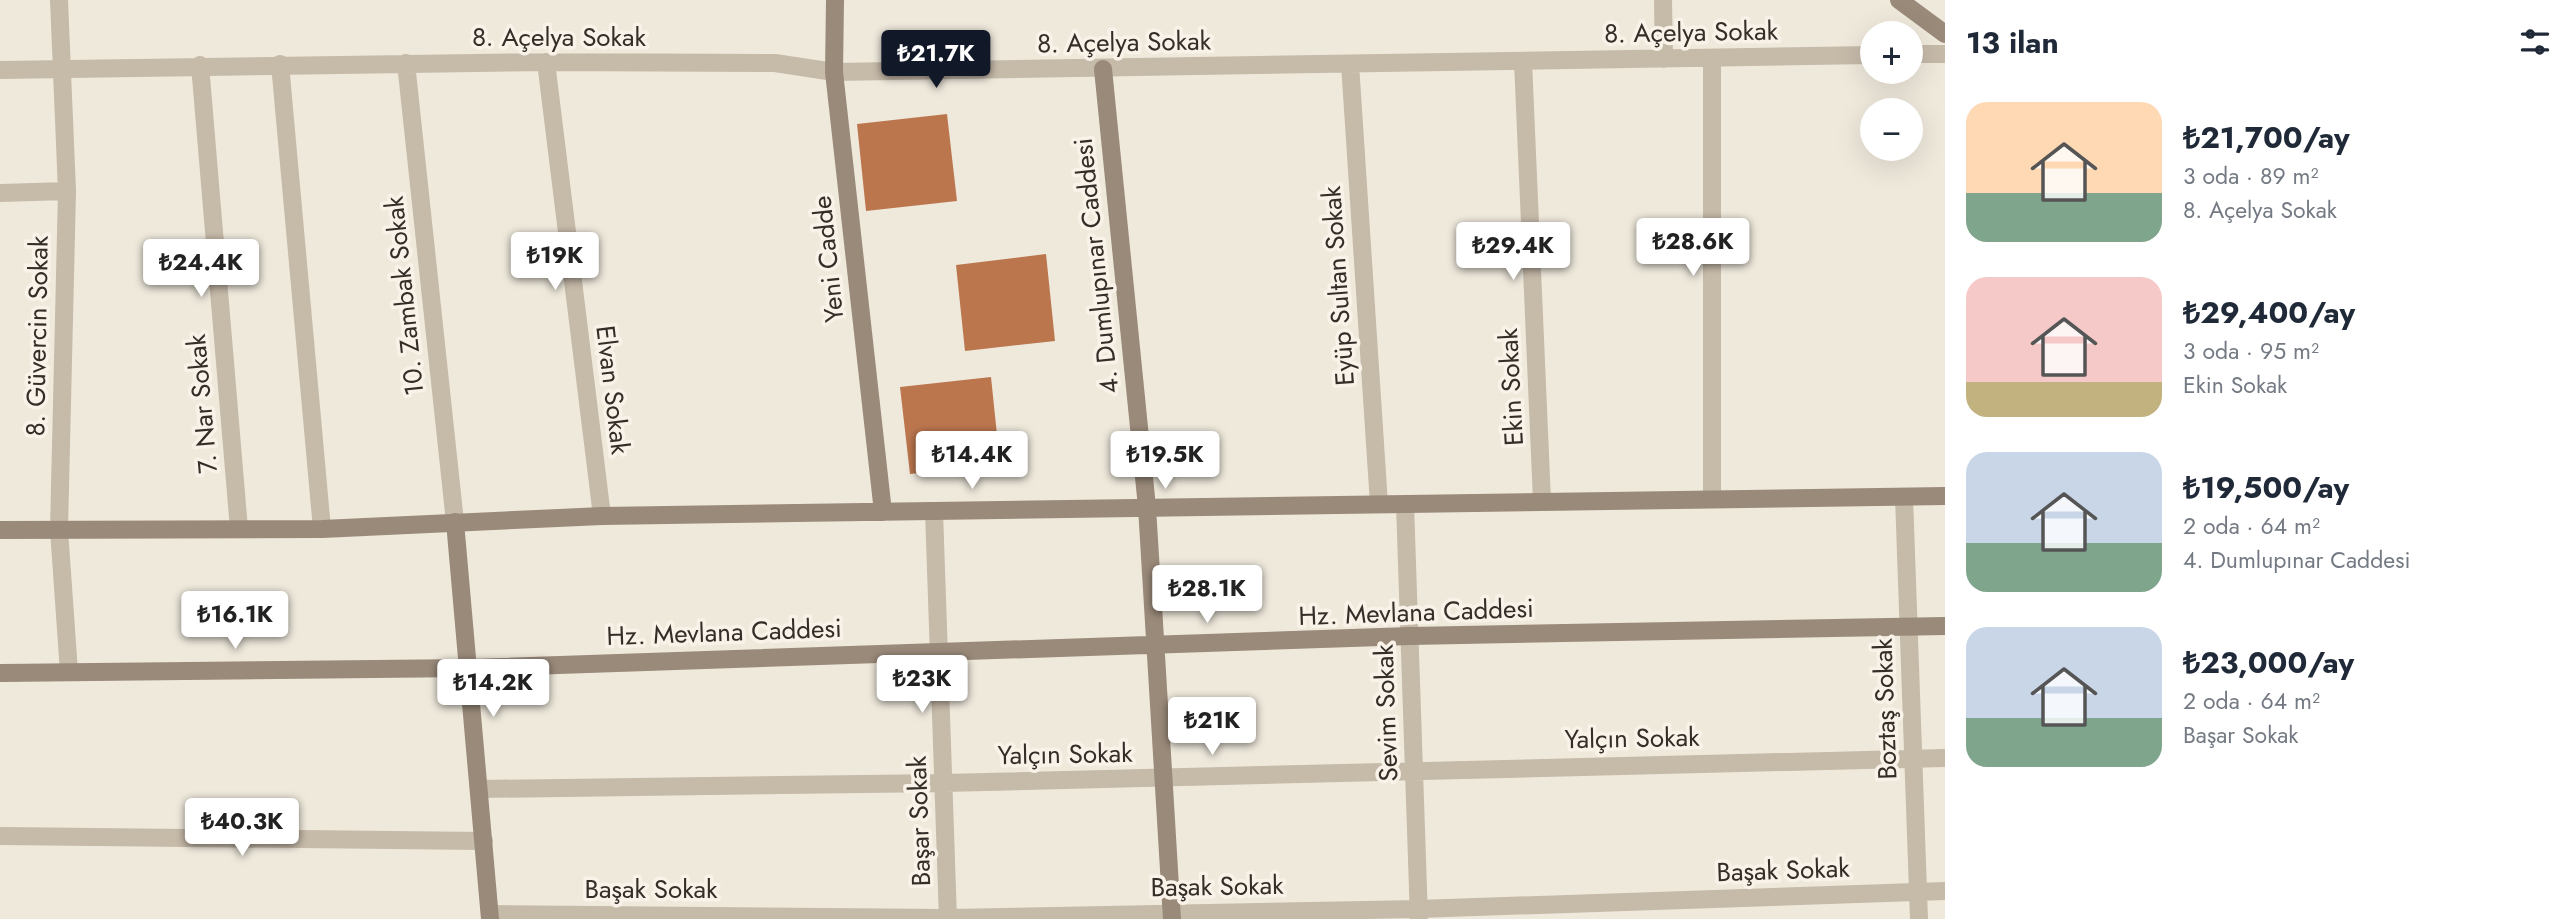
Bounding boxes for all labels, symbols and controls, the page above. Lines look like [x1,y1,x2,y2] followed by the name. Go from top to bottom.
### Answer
[1604,11,1779,53] street label: 8. Açelya Sokak
[472,18,647,56] street label: 8. Açelya Sokak
[1037,21,1212,63] street label: 8. Açelya Sokak
[1860,21,1923,161] map controls
[1860,21,1923,84] button: +
[1966,21,2059,64] text: 13 ilan
[2516,23,2554,61] icon: filters
[879,31,993,90] pin: ₺21.7K
[897,36,975,70] text: ₺21.7K
[1860,98,1923,161] button: −
[2183,116,2350,159] text: ₺21,700/ay
[2022,130,2106,214] icon: home
[1064,136,1128,396] street label: 4. Dumlupınar Caddesi
[2183,159,2319,193] text: 3 oda · 89 m²
[1312,184,1364,387] street label: Eyüp Sultan Sokak
[2183,193,2337,227] text: 8. Açelya Sokak
[375,194,433,398] street label: 10. Zambak Sokak
[802,194,854,324] street label: Yeni Cadde
[1636,218,1750,278] pin: ₺28.6K
[1456,222,1570,282] pin: ₺29.4K
[1652,224,1734,258] text: ₺28.6K
[1472,228,1554,262] text: ₺29.4K
[514,232,596,292] pin: ₺19K
[16,235,58,437] street label: 8. Güvercin Sokak
[527,238,583,272] text: ₺19K
[144,240,258,299] pin: ₺24.4K
[159,245,243,279] text: ₺24.4K
[2183,291,2355,334] text: ₺29,400/ay
[2022,305,2106,389] icon: home
[586,323,640,457] street label: Elvan Sokak
[1489,327,1533,447] street label: Ekin Sokak
[177,332,227,475] street label: 7. Nar Sokak
[2183,334,2319,368] text: 3 oda · 95 m²
[2183,368,2287,402] text: Ekin Sokak
[915,432,1029,491] pin: ₺14.4K
[1108,432,1222,491] pin: ₺19.5K
[932,437,1012,471] text: ₺14.4K
[1127,437,1203,471] text: ₺19.5K
[2183,466,2349,509] text: ₺19,500/ay
[2022,480,2106,564] icon: home
[2183,509,2320,543] text: 2 oda · 64 m²
[2183,543,2410,577] text: 4. Dumlupınar Caddesi
[1150,566,1264,625] pin: ₺28.1K
[1168,571,1246,605] text: ₺28.1K
[1298,589,1534,635] street label: Hz. Mevlana Caddesi
[178,592,292,651] pin: ₺16.1K
[197,597,273,631] text: ₺16.1K
[606,609,842,655] street label: Hz. Mevlana Caddesi
[1864,637,1906,780] street label: Boztaş Sokak
[2183,641,2354,684] text: ₺23,000/ay
[1365,643,1407,782] street label: Sevim Sokak
[2022,655,2106,739] icon: home
[881,656,963,715] pin: ₺23K
[436,660,550,719] pin: ₺14.2K
[893,661,951,695] text: ₺23K
[453,665,533,699] text: ₺14.2K
[2183,684,2320,718] text: 2 oda · 64 m²
[1171,698,1253,757] pin: ₺21K
[1184,703,1240,737] text: ₺21K
[1564,718,1700,758] street label: Yalçın Sokak
[2183,718,2298,752] text: Başar Sokak
[997,734,1133,774] street label: Yalçın Sokak
[898,755,940,887] street label: Başar Sokak
[185,798,299,858] pin: ₺40.3K
[201,804,283,838] text: ₺40.3K
[1716,849,1851,891] street label: Başak Sokak
[1150,866,1284,906] street label: Başak Sokak
[584,870,718,908] street label: Başak Sokak

